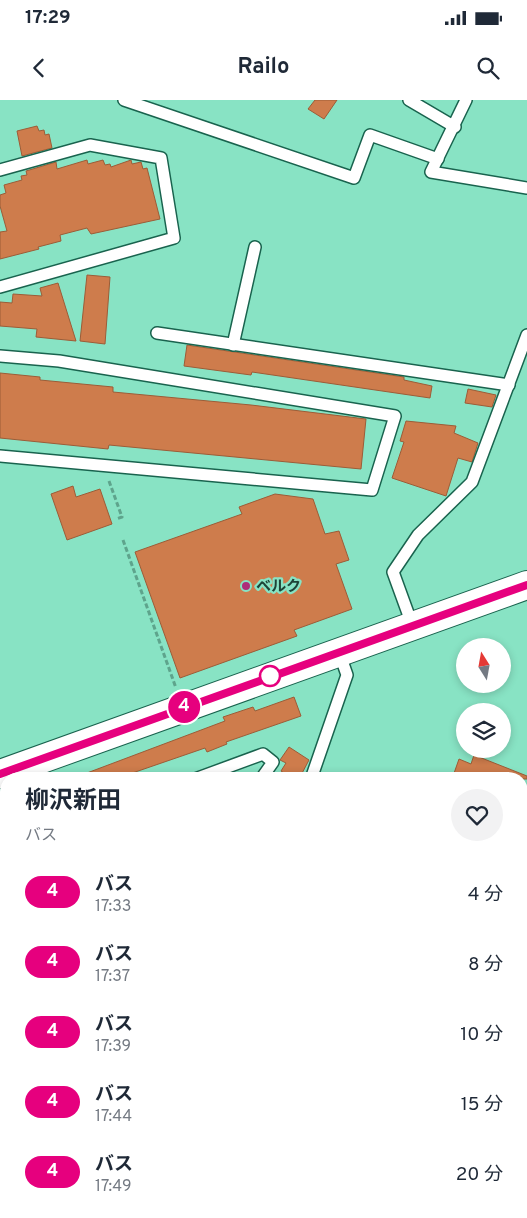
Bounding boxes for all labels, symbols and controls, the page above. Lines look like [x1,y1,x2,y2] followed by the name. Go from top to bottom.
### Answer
[25,6,71,30] text: 17:29
[25,54,53,82] icon: back
[238,54,289,81] text: Railo
[474,54,502,82] icon: search
[256,578,301,597] place label: ベルク
[240,580,252,592] marker: ベルク
[456,638,511,692] north arrow
[456,638,511,758] map controls
[259,665,281,687] unlabelled marker
[168,691,200,723] line badge: 4
[178,695,190,718] text: 4
[456,703,511,758] button: layers
[25,787,121,817] text: 柳沢新田
[451,789,503,841] button: heart
[25,826,57,846] text: バス
[95,873,133,897] text: バス
[47,880,58,903] text: 4
[468,883,503,907] text: 4 分
[95,897,131,917] text: 17:33
[95,943,133,967] text: バス
[47,950,58,973] text: 4
[468,953,503,977] text: 8 分
[95,967,130,987] text: 17:37
[95,1013,133,1037] text: バス
[47,1020,58,1043] text: 4
[460,1023,503,1047] text: 10 分
[95,1037,131,1057] text: 17:39
[95,1083,133,1107] text: バス
[47,1090,58,1113] text: 4
[461,1093,503,1117] text: 15 分
[95,1107,132,1127] text: 17:44
[95,1153,133,1177] text: バス
[47,1160,58,1183] text: 4
[456,1163,503,1187] text: 20 分
[95,1177,131,1197] text: 17:49

